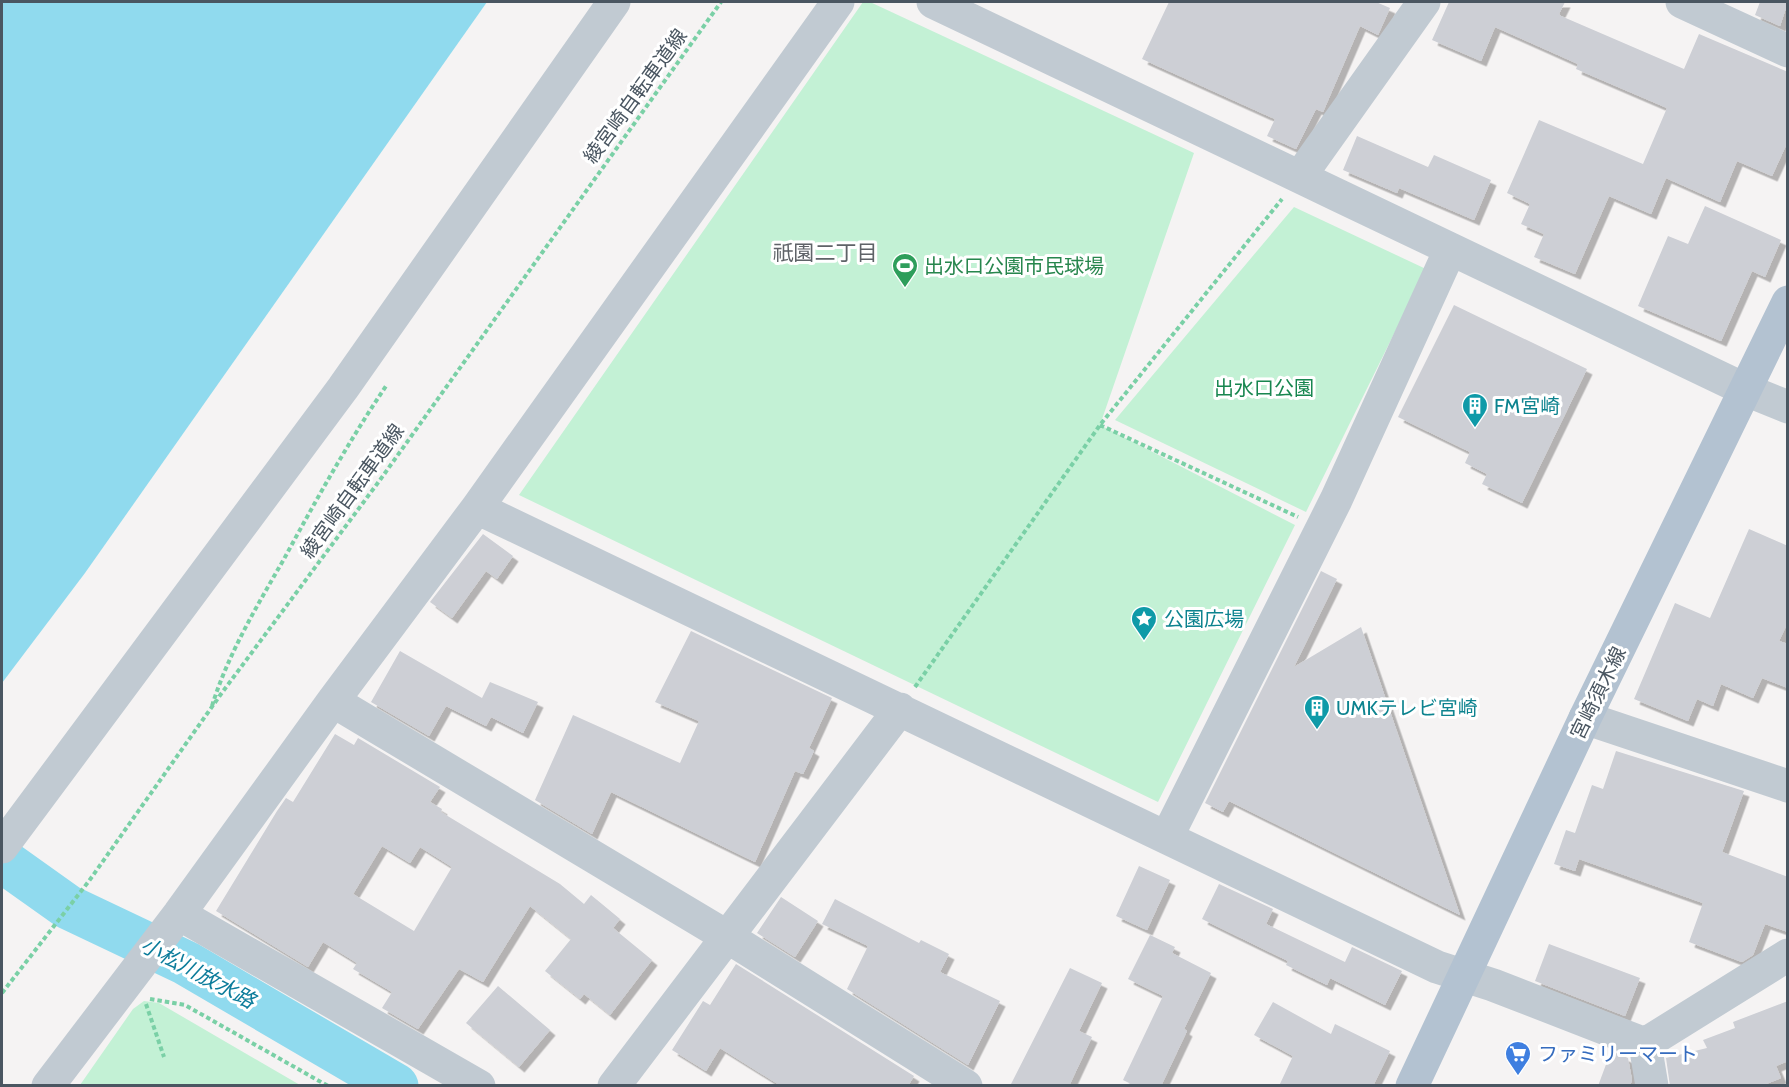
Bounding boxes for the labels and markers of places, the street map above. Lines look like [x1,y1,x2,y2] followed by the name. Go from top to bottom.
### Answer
[890,251,920,289] sports icon: 出水口公園市民球場
[924,254,1104,278] place label: 出水口公園市民球場
[1460,391,1490,429] building icon: FM宮崎
[1494,394,1560,418] place label: FM宮崎
[1129,604,1159,642] place icon: 公園広場
[1164,607,1244,631] place label: 公園広場
[1302,693,1332,731] building icon: UMKテレビ宮崎
[1336,696,1478,720] place label: UMKテレビ宮崎
[1503,1039,1533,1077] supermarket icon: ファミリーマート
[1538,1042,1698,1066] place label: ファミリーマート

